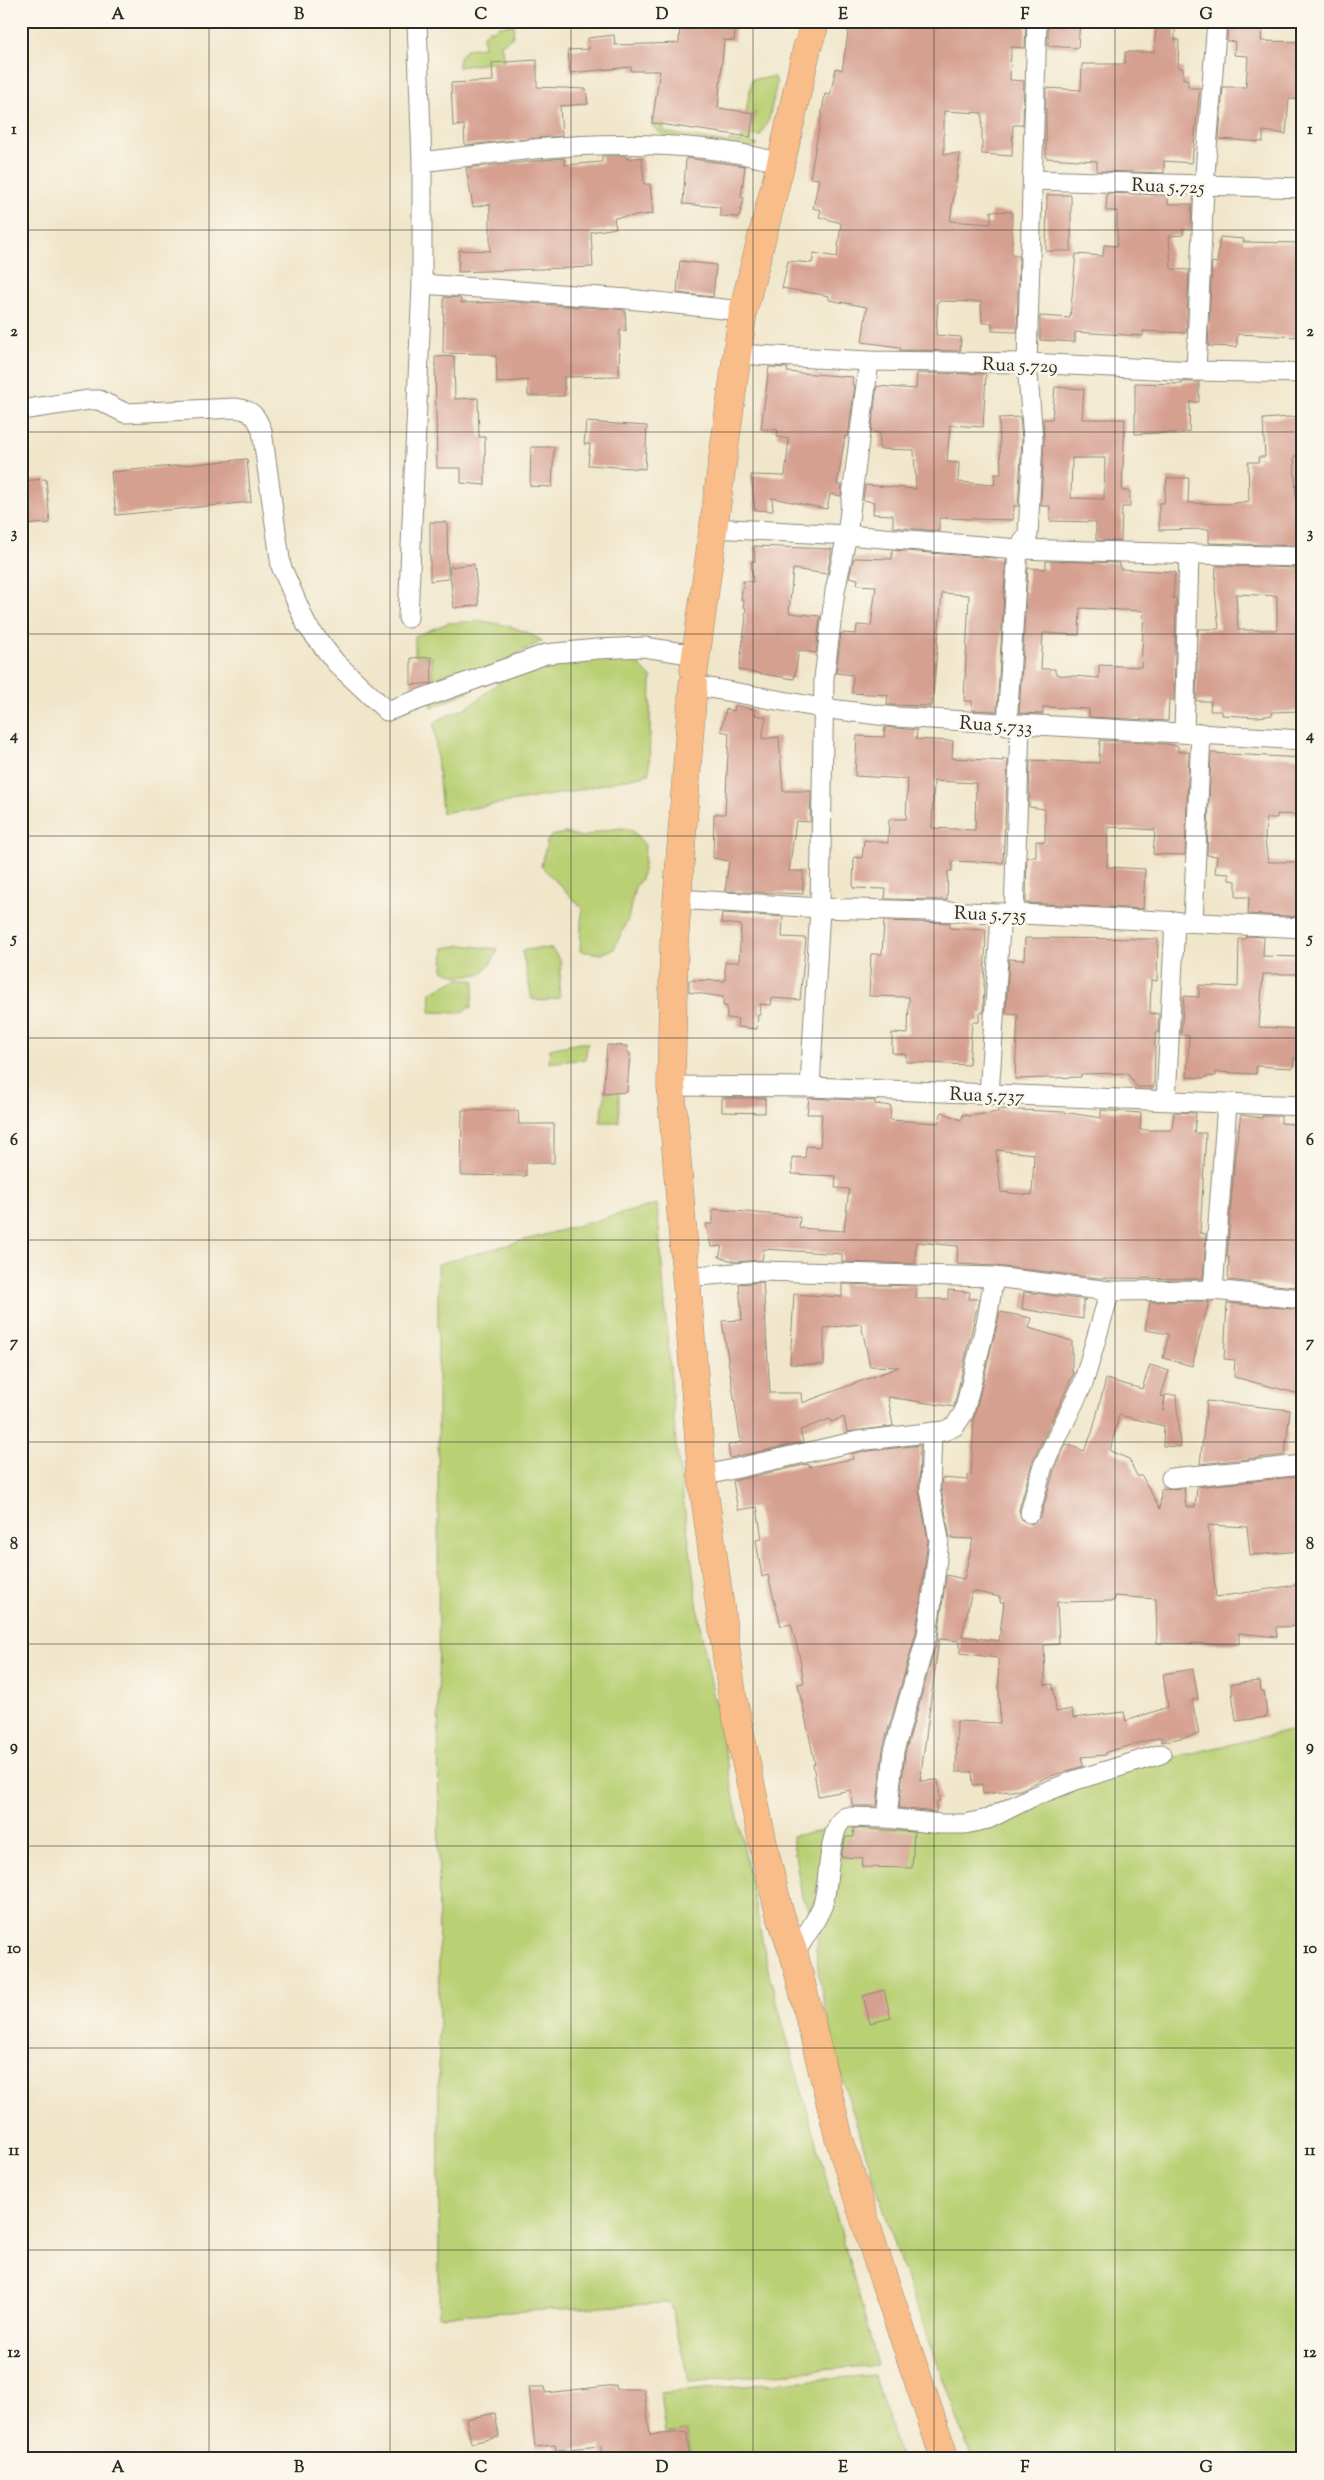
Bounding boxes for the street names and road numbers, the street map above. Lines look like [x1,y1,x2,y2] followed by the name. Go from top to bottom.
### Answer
[1131,173,1205,202] street label: Rua 5.725
[982,352,1058,381] street label: Rua 5.729
[958,710,1033,743] street label: Rua 5.733
[954,901,1027,930] street label: Rua 5.735
[949,1082,1025,1111] street label: Rua 5.737

